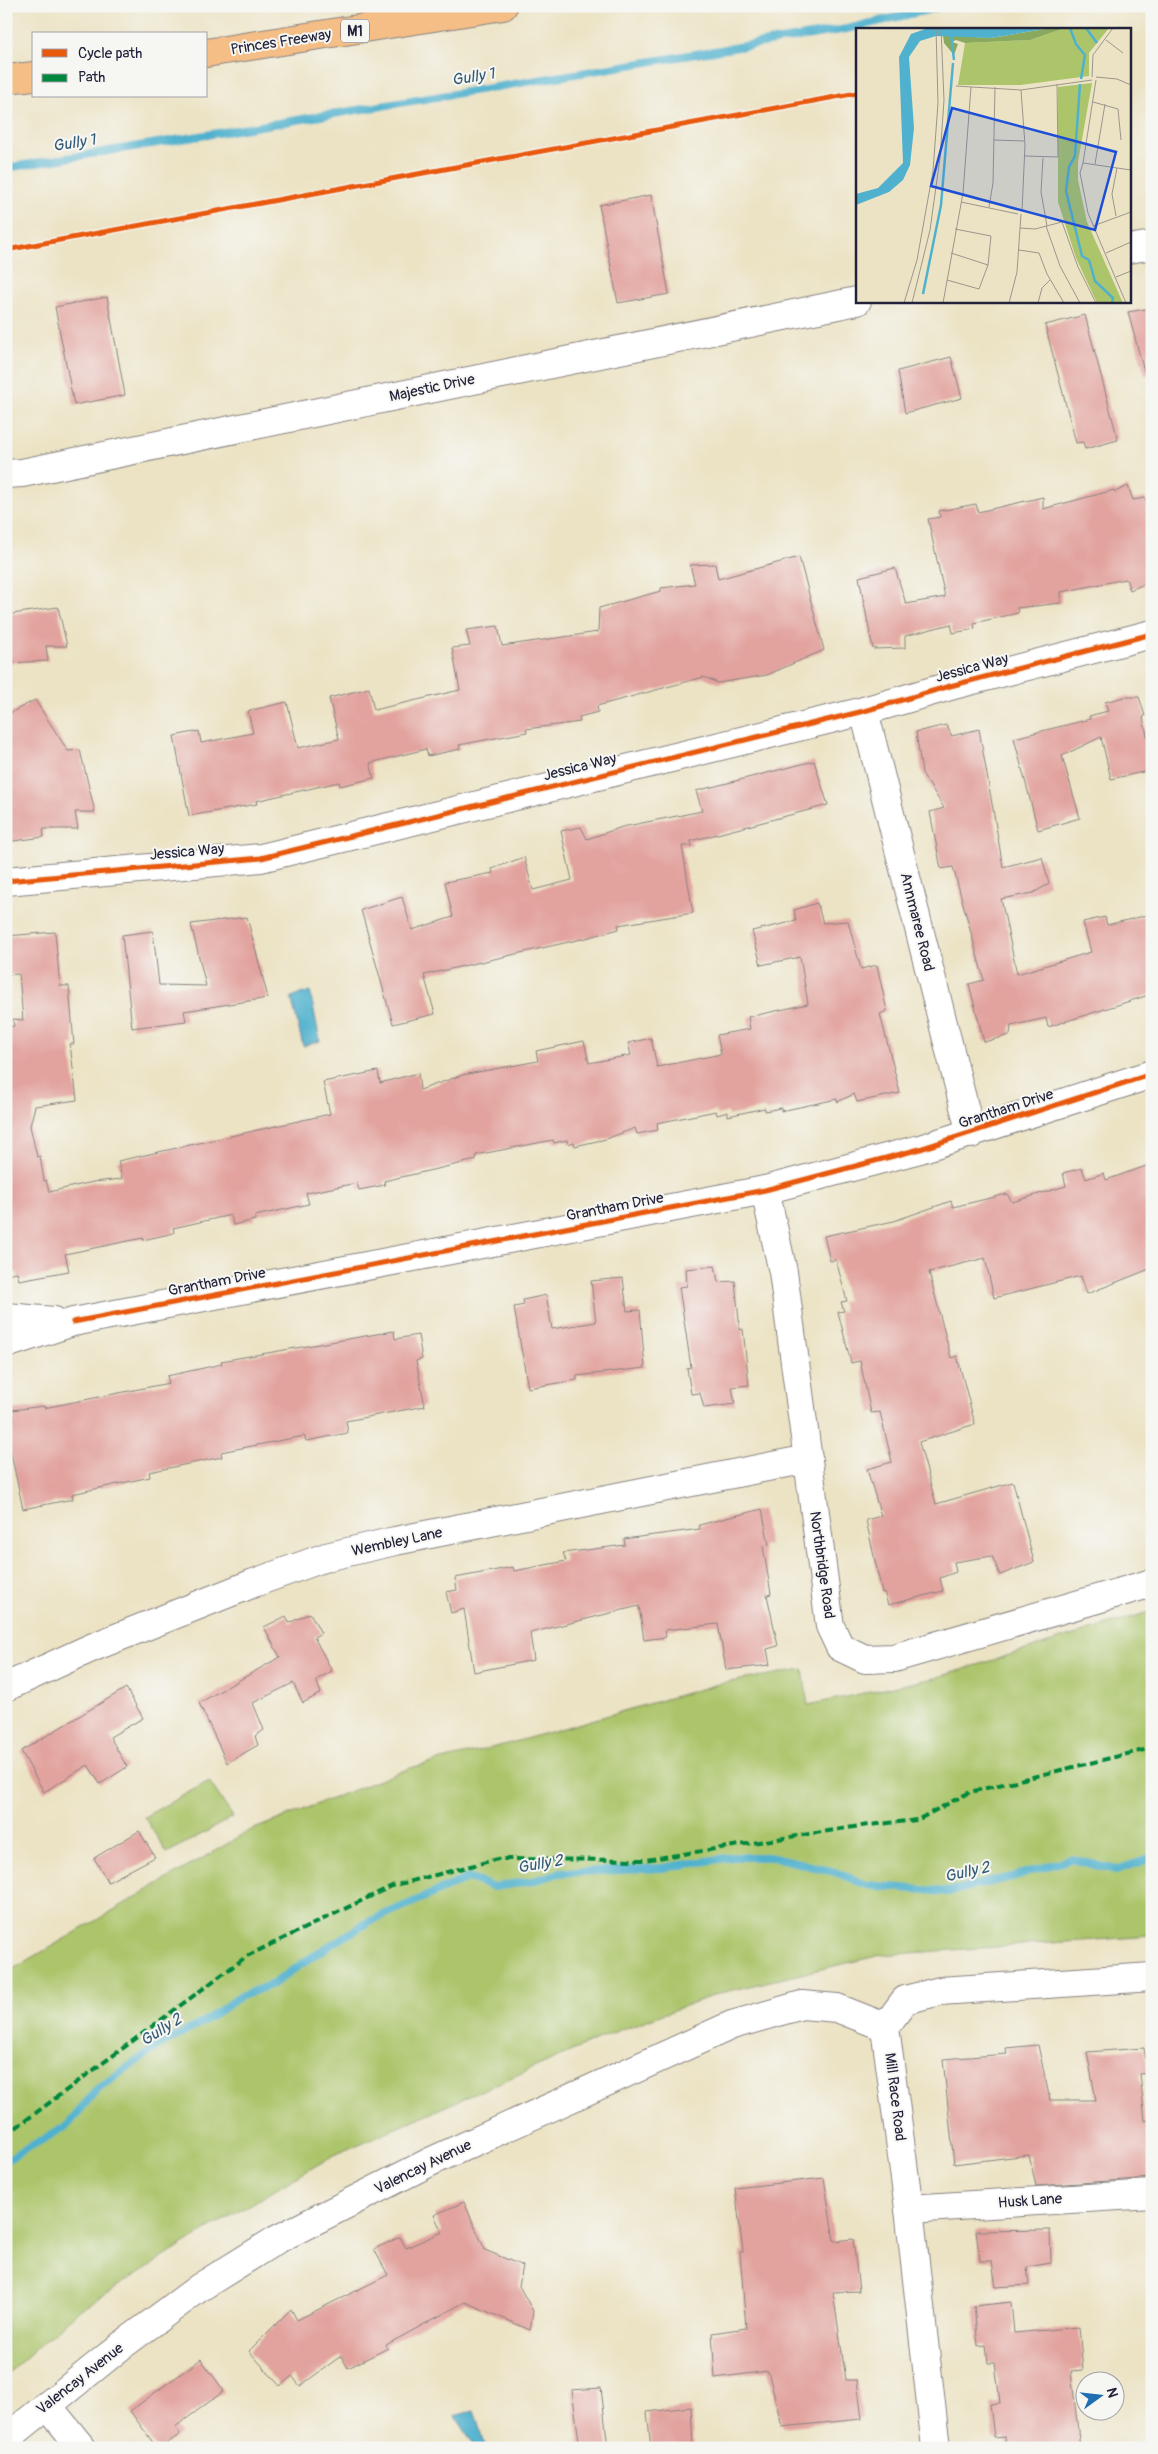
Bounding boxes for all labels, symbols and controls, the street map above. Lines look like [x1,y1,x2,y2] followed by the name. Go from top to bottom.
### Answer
[341,20,369,42] road number: M1
[229,25,333,59] street label: Princes Freeway
[856,28,1130,302] inset map
[32,32,208,98] legend
[78,44,142,63] text: Cycle path
[450,64,497,90] water label: Gully 1
[78,68,105,87] text: Path
[51,130,98,156] water label: Gully 1
[387,370,477,406] street label: Majestic Drive
[933,649,1011,687] street label: Jessica Way
[541,749,619,785] street label: Jessica Way
[149,839,226,865] street label: Jessica Way
[896,871,938,973] street label: Annmaree Road
[956,1085,1056,1133] street label: Grantham Drive
[565,1188,666,1226] street label: Grantham Drive
[167,1263,268,1301] street label: Grantham Drive
[805,1510,839,1620] street label: Northbridge Road
[350,1523,445,1561] street label: Wembley Lane
[516,1850,566,1878] water label: Gully 2
[943,1857,993,1887] water label: Gully 2
[136,2008,187,2051] water label: Gully 2
[880,2052,910,2142] street label: Mill Race Road
[371,2135,475,2199] street label: Valencay Avenue
[997,2189,1063,2213] street label: Husk Lane
[33,2339,128,2419] street label: Valencay Avenue
[1076,2372,1126,2422] north arrow
[1103,2386,1122,2400] text: N

